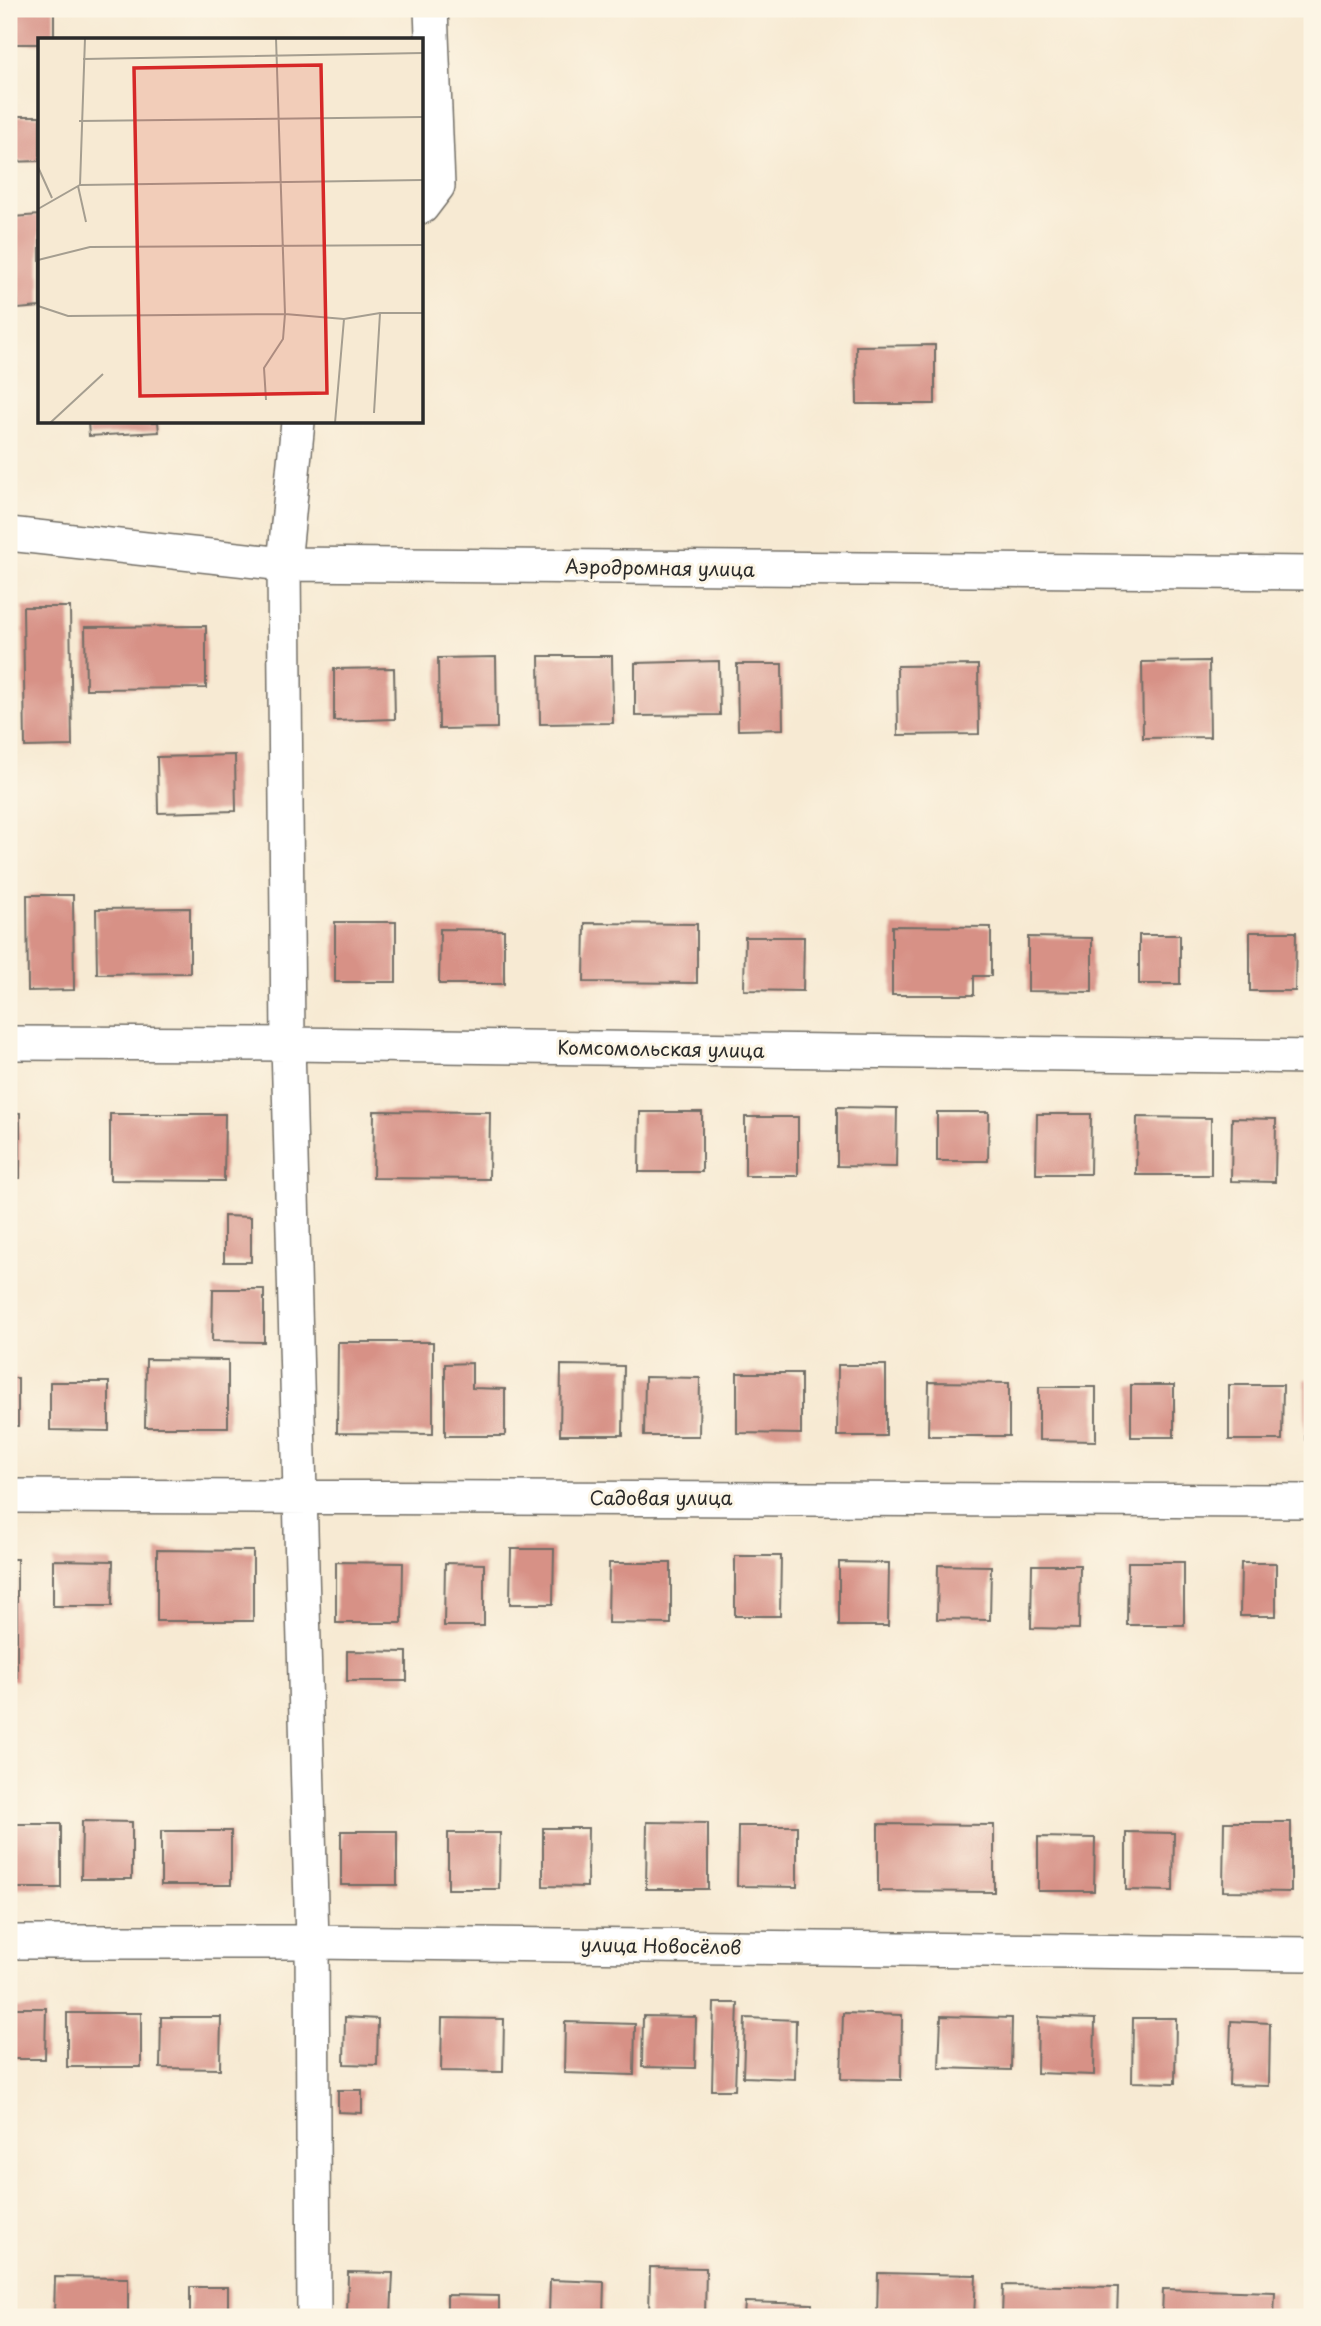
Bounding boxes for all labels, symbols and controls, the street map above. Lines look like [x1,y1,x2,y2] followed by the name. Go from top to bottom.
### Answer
[38,38,424,424] inset map
[565,551,755,583] street label: Аэродромная улица
[557,1032,765,1064] street label: Комсомольская улица
[590,1483,733,1511] street label: Садовая улица
[581,1930,742,1960] street label: улица Новосёлов

